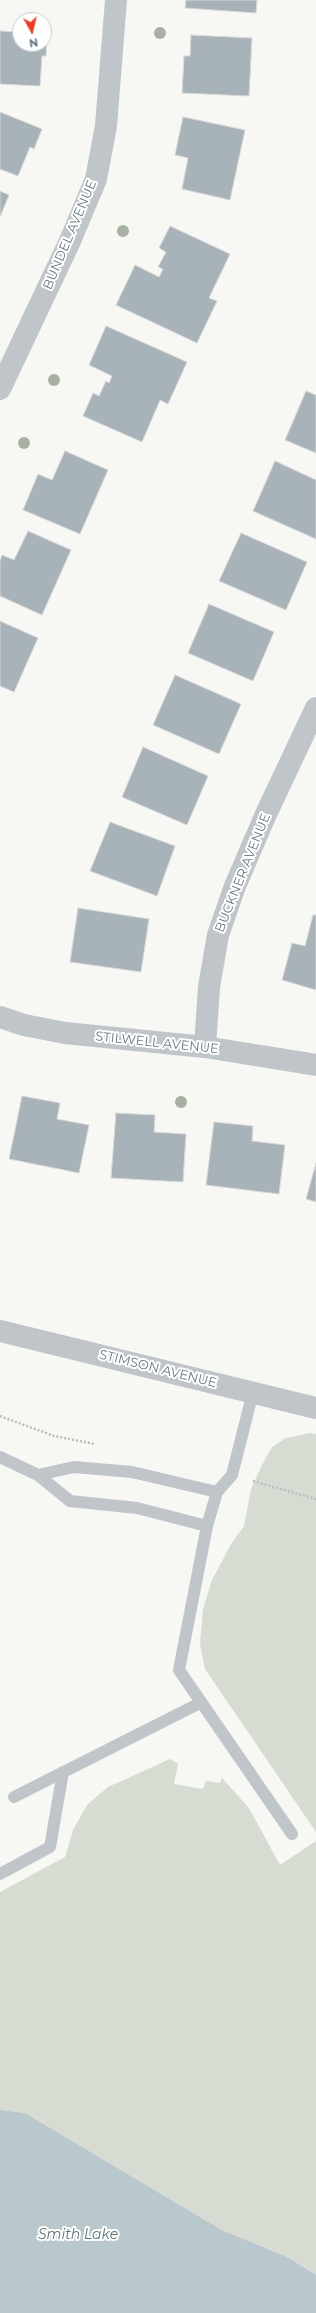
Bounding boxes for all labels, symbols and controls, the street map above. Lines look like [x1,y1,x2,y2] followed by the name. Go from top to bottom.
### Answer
[12,12,52,52] north arrow
[28,35,39,50] text: N
[40,178,100,292] street label: BUNDEL AVENUE
[212,811,274,935] street label: BUCKNER AVENUE
[95,1029,219,1057] street label: STILWELL AVENUE
[98,1347,218,1391] street label: STIMSON AVENUE
[38,2227,118,2243] water label: Smith Lake

